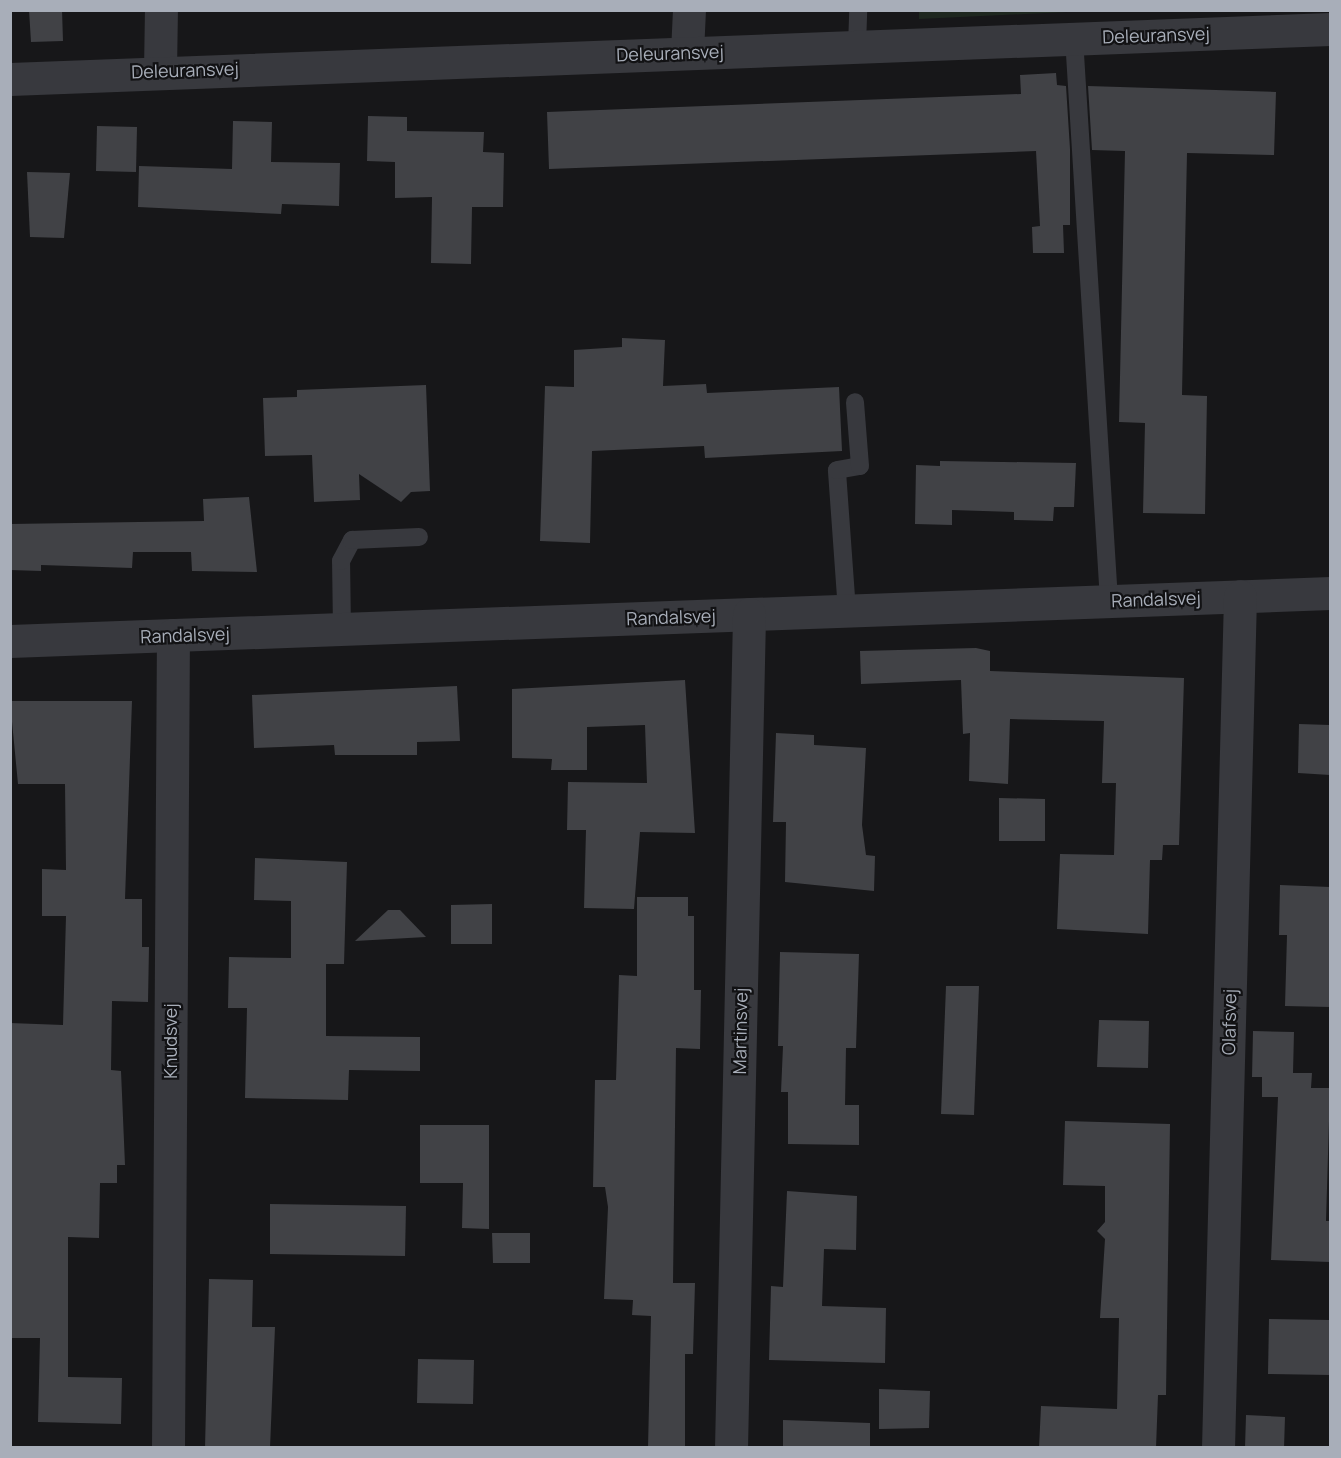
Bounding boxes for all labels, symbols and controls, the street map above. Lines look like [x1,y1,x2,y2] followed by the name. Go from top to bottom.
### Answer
[1102,22,1210,48] street label: Deleuransvej
[616,40,724,66] street label: Deleuransvej
[131,57,239,83] street label: Deleuransvej
[1111,587,1201,611] street label: Randalsvej
[626,605,716,629] street label: Randalsvej
[140,623,230,647] street label: Randalsvej
[728,988,752,1074] street label: Martinsvej
[1218,989,1240,1055] street label: Olafsvej
[159,1003,181,1079] street label: Knudsvej

